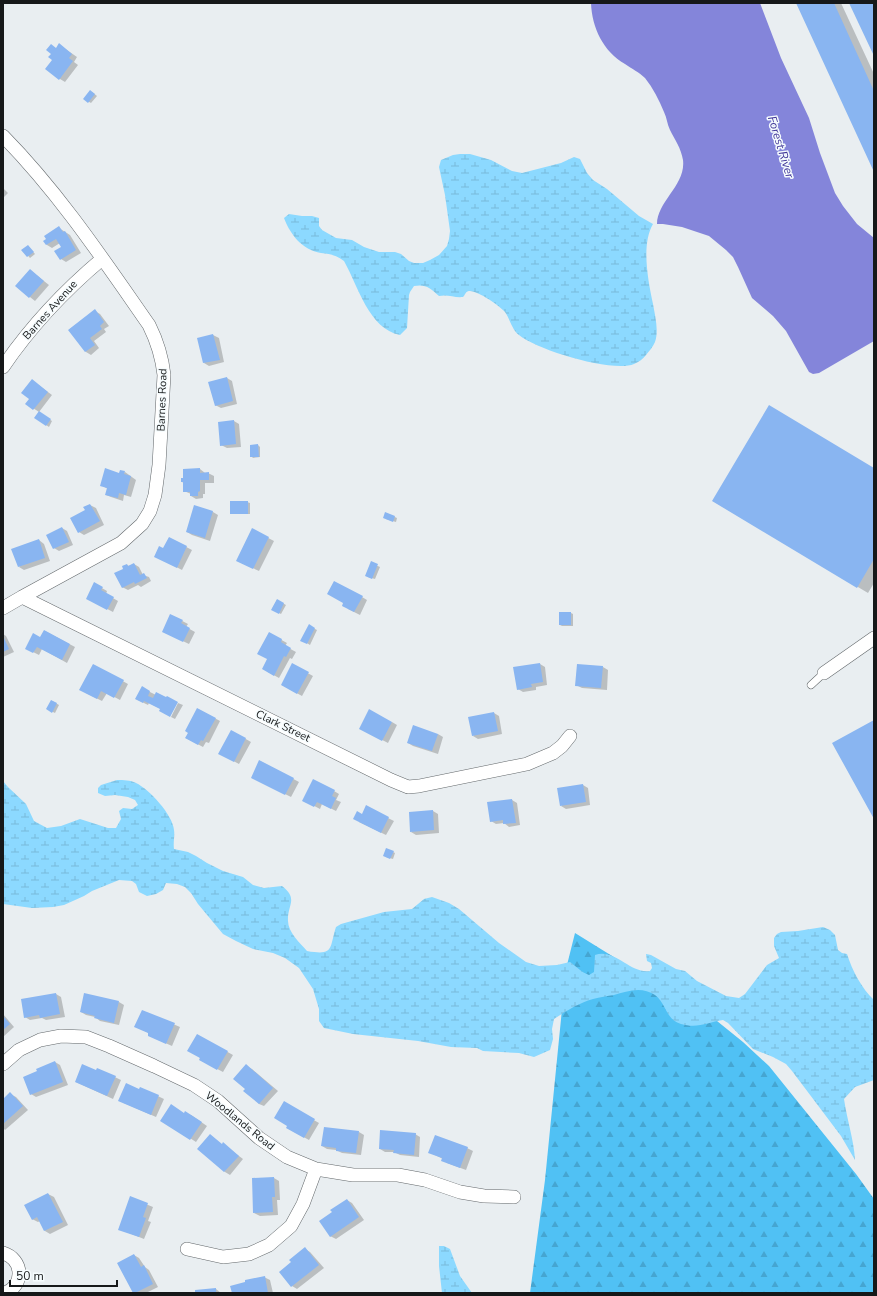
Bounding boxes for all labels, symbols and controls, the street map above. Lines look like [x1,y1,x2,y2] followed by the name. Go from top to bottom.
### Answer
[764,114,798,181] water label: Forest River
[19,277,81,343] street label: Barnes Avenue
[153,368,171,432] street label: Barnes Road
[253,706,313,746] street label: Clark Street
[202,1088,278,1154] street label: Woodlands Road
[10,1262,117,1288] scale bar
[16,1268,44,1284] text: 50 m

